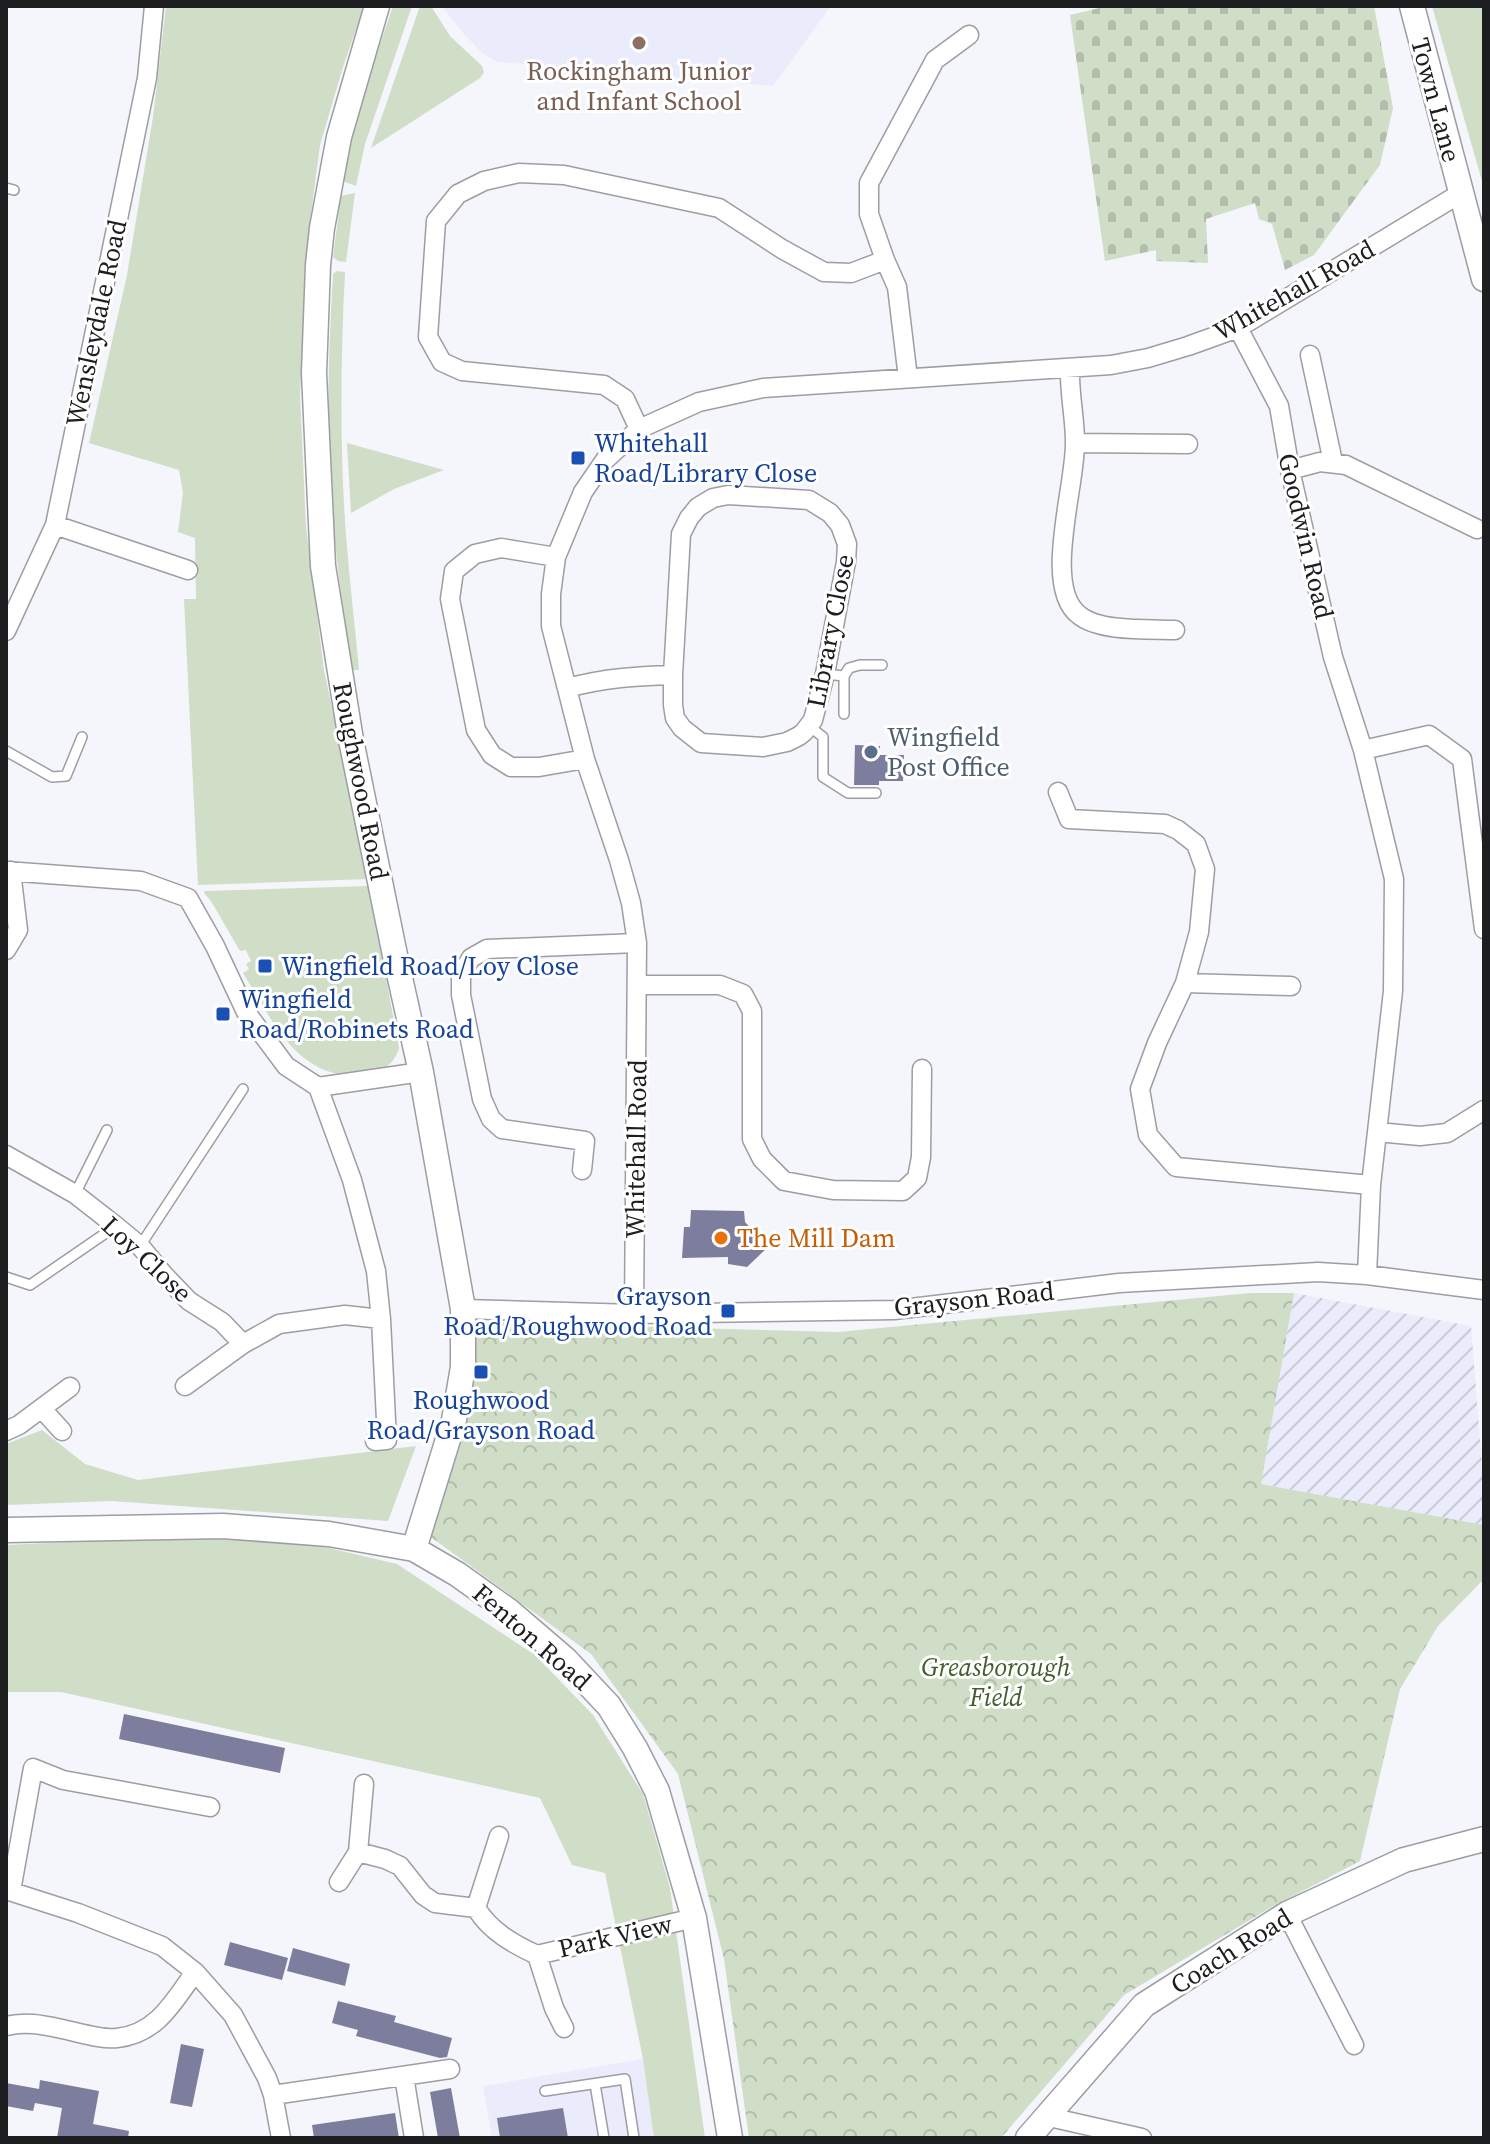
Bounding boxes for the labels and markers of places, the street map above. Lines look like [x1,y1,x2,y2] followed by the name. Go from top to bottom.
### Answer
[630,34,648,52] marker: Rockingham Junior and Infant School
[526,53,752,119] place label: Rockingham Junior and Infant School
[594,425,817,491] place label: Whitehall Road/Library Close
[569,449,587,467] marker: Whitehall Road/Library Close
[887,719,1010,785] place label: Wingfield Post Office
[862,743,880,761] marker: Wingfield Post Office
[281,948,579,984] place label: Wingfield Road/Loy Close
[256,957,274,975] marker: Wingfield Road/Loy Close
[239,981,474,1047] place label: Wingfield Road/Robinets Road
[214,1005,232,1023] marker: Wingfield Road/Robinets Road
[737,1220,895,1256] place label: The Mill Dam
[712,1229,730,1247] marker: The Mill Dam
[443,1278,712,1344] place label: Grayson Road/Roughwood Road
[719,1302,737,1320] marker: Grayson Road/Roughwood Road
[472,1363,490,1381] marker: Roughwood Road/Grayson Road
[367,1382,595,1448] place label: Roughwood Road/Grayson Road

